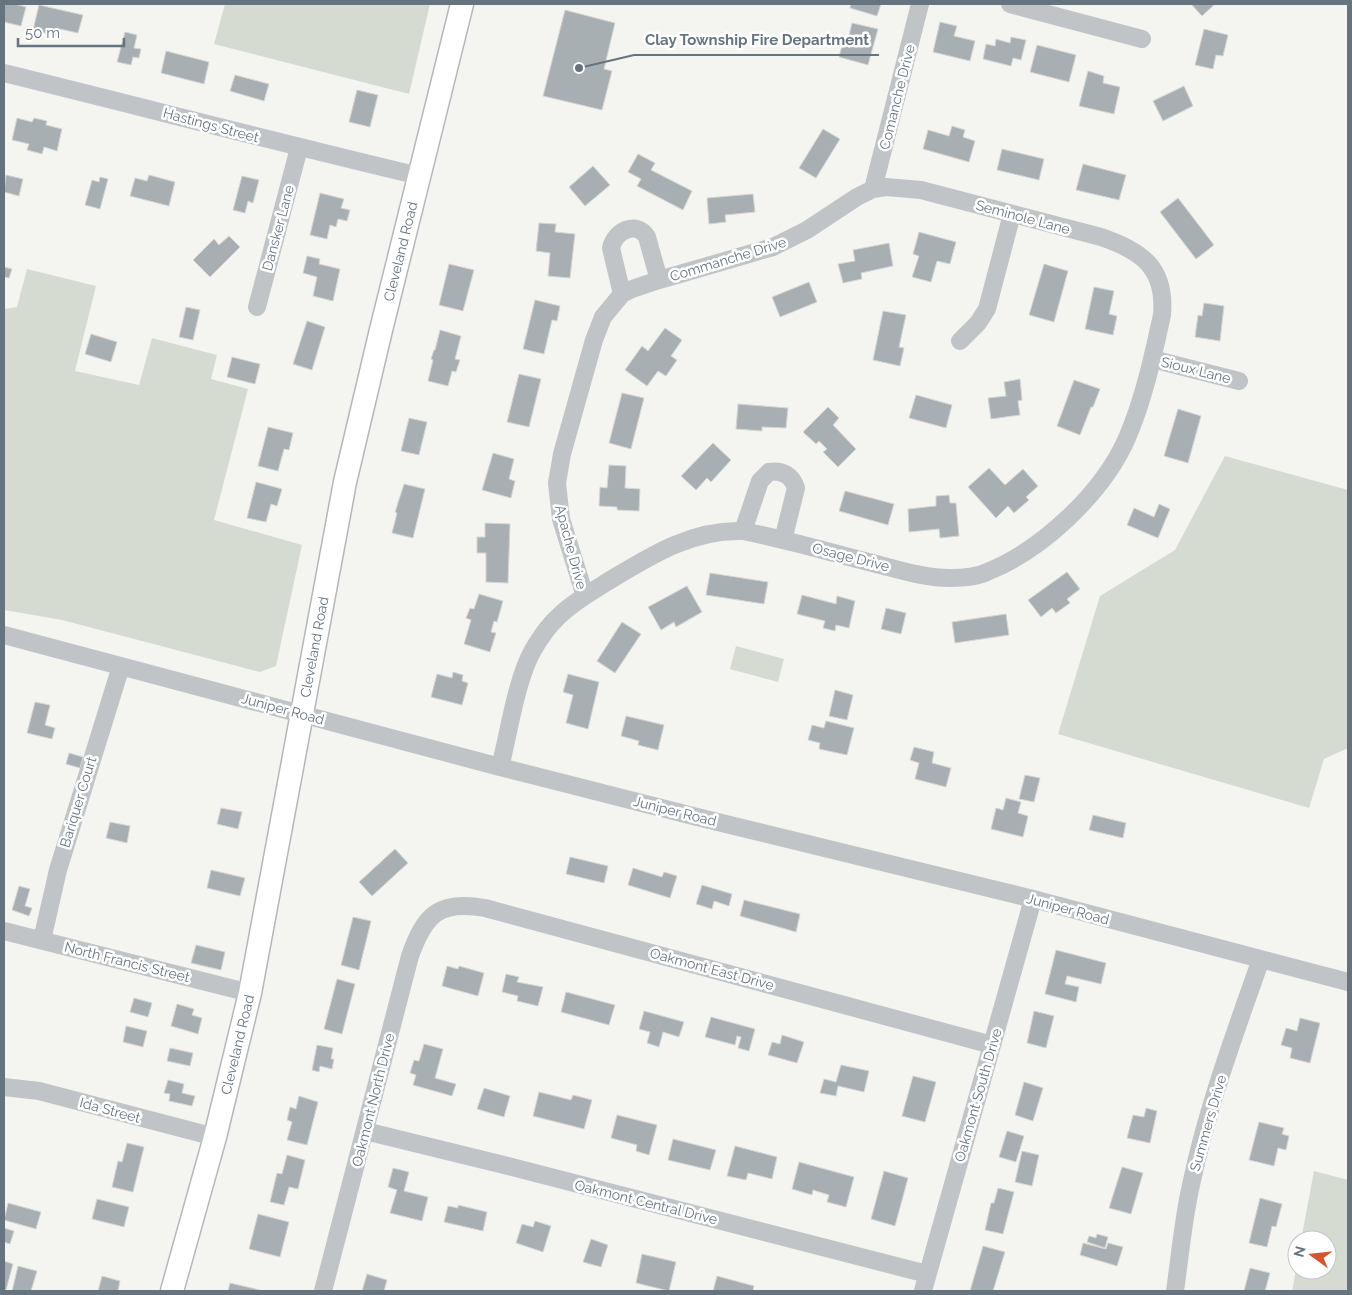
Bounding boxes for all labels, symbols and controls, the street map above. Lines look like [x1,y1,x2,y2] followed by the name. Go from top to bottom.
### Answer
[18,15,124,47] scale bar
[25,24,60,42] text: 50 m
[634,25,879,55] callout: Clay Township Fire Department
[645,31,869,49] text: Clay Township Fire Department
[876,43,918,151] street label: Comanche Drive
[161,105,261,146] street label: Hastings Street
[259,183,297,273] street label: Dansker Lane
[974,197,1072,237] street label: Seminole Lane
[380,200,421,303] street label: Cleveland Road
[668,234,788,284] street label: Commanche Drive
[1160,354,1232,386] street label: Sioux Lane
[552,503,590,591] street label: Apache Drive
[811,540,891,574] street label: Osage Drive
[297,595,332,699] street label: Cleveland Road
[240,690,326,728] street label: Juniper Road
[57,754,99,849] street label: Bariquer Court
[632,793,718,829] street label: Juniper Road
[1025,890,1111,928] street label: Juniper Road
[63,939,192,985] street label: North Francis Street
[648,945,776,993] street label: Oakmont East Drive
[218,993,257,1096] street label: Cleveland Road
[951,1026,1005,1164] street label: Oakmont South Drive
[349,1032,397,1168] street label: Oakmont North Drive
[1187,1073,1229,1173] street label: Summers Drive
[78,1094,142,1126] street label: Ida Street
[573,1177,719,1227] street label: Oakmont Central Drive
[1287,1230,1337,1280] north arrow
[1290,1244,1309,1259] text: N

